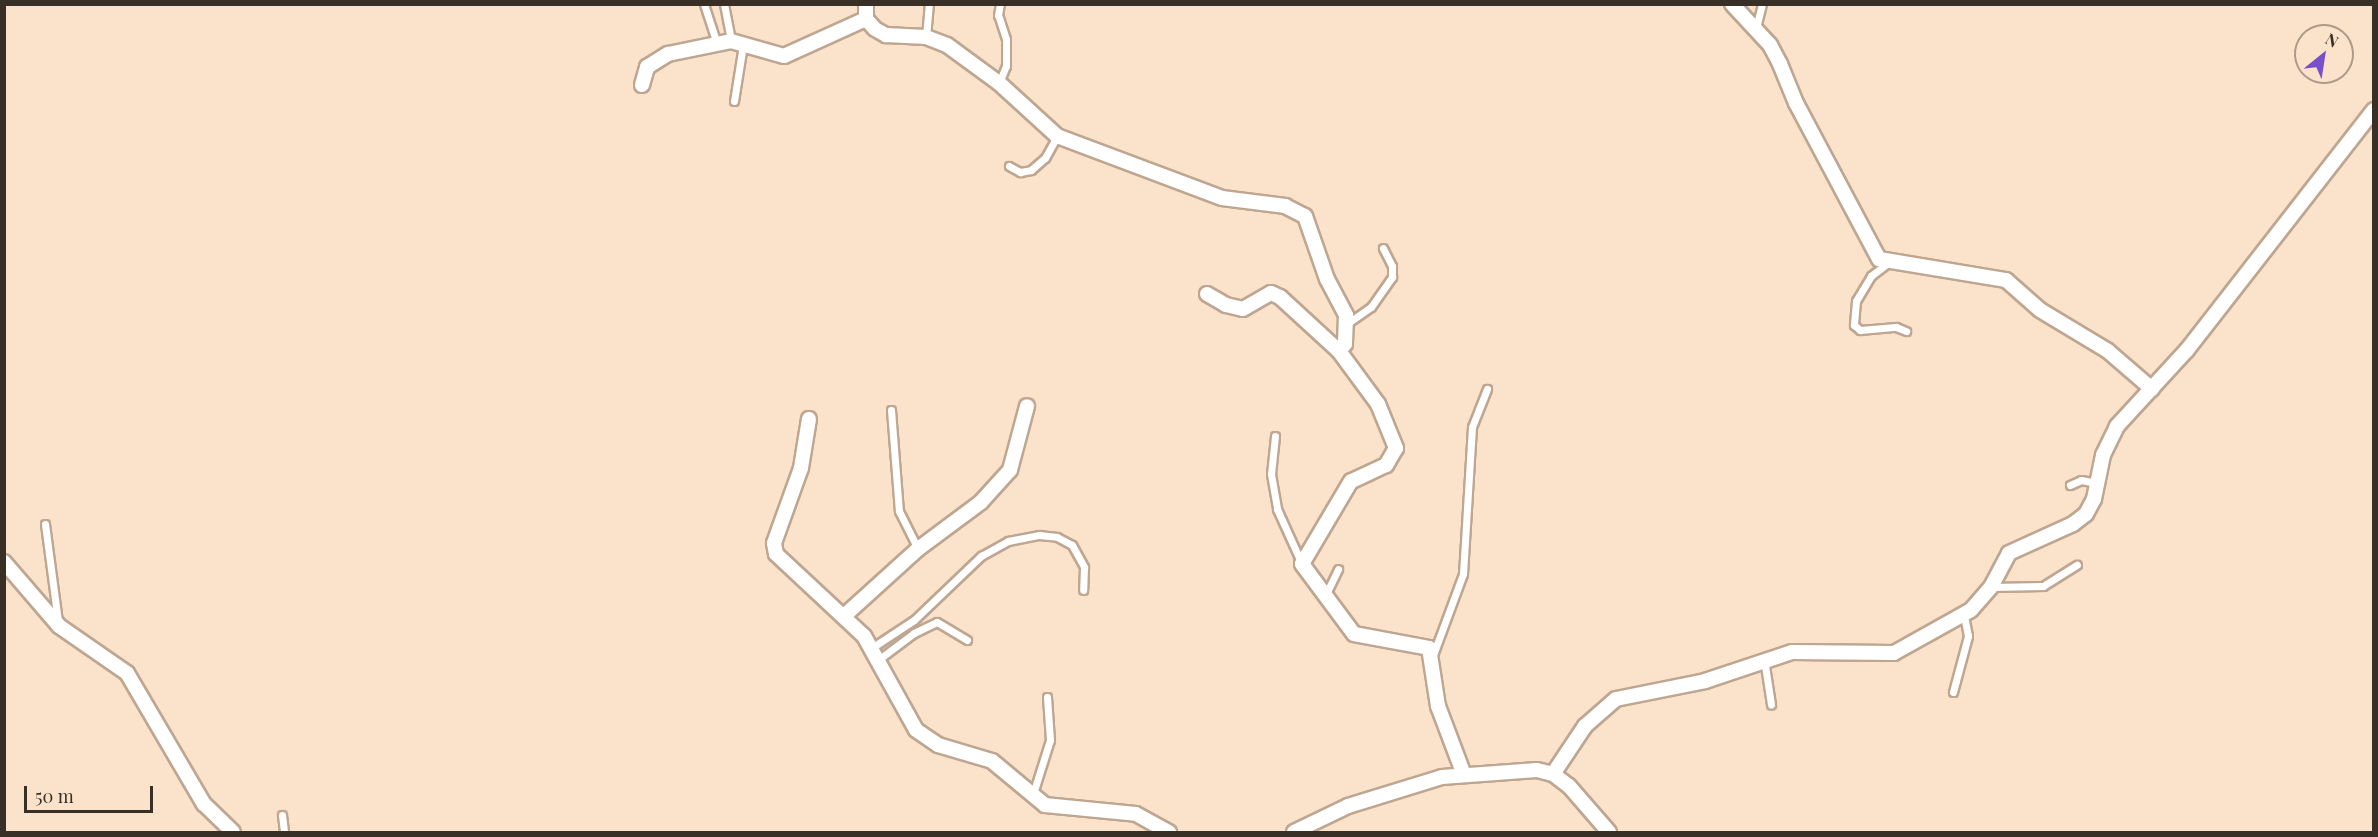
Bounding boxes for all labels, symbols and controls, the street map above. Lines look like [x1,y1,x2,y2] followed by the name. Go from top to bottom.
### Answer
[2294,24,2354,84] north arrow
[2322,28,2343,52] text: N
[27,774,156,812] scale bar
[35,784,74,808] text: 50 m

